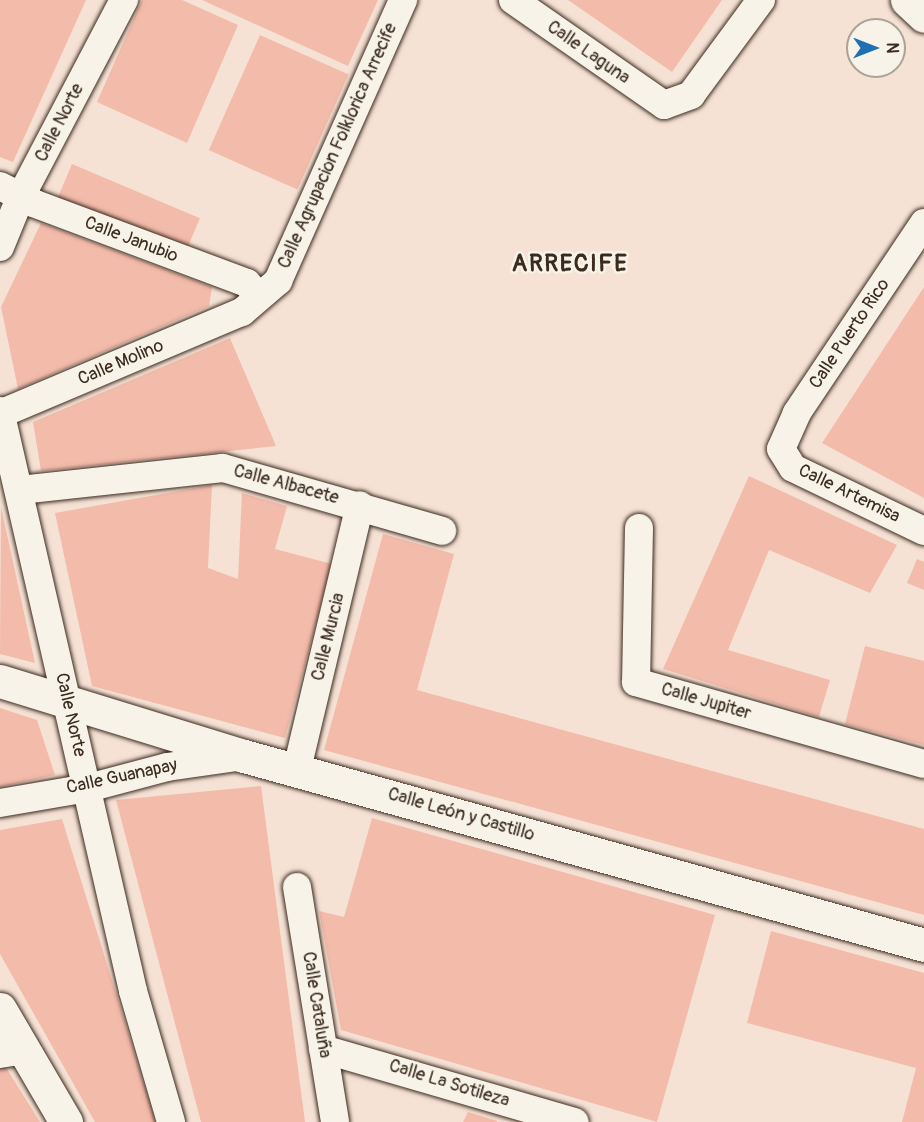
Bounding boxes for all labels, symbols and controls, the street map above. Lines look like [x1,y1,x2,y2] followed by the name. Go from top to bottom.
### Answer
[542,17,634,89] street label: Calle Laguna
[846,18,906,78] north arrow
[274,20,402,272] street label: Calle Agrupacion Folklorica Arrecife
[882,43,902,53] text: N
[31,80,89,166] street label: Calle Norte
[81,212,181,268] street label: Calle Janubio
[512,250,628,278] district label: ARRECIFE
[805,275,895,393] street label: Calle Puerto Rico
[75,335,167,391] street label: Calle Molino
[795,460,903,528] street label: Calle Artemisa
[231,461,341,509] street label: Calle Albacete
[308,591,350,683] street label: Calle Murcia
[50,671,90,759] street label: Calle Norte
[658,679,754,725] street label: Calle Jupiter
[65,755,179,799] street label: Calle Guanapay
[385,784,537,846] street label: Calle León y Castillo
[297,950,335,1060] street label: Calle Cataluña
[386,1055,512,1113] street label: Calle La Sotileza

